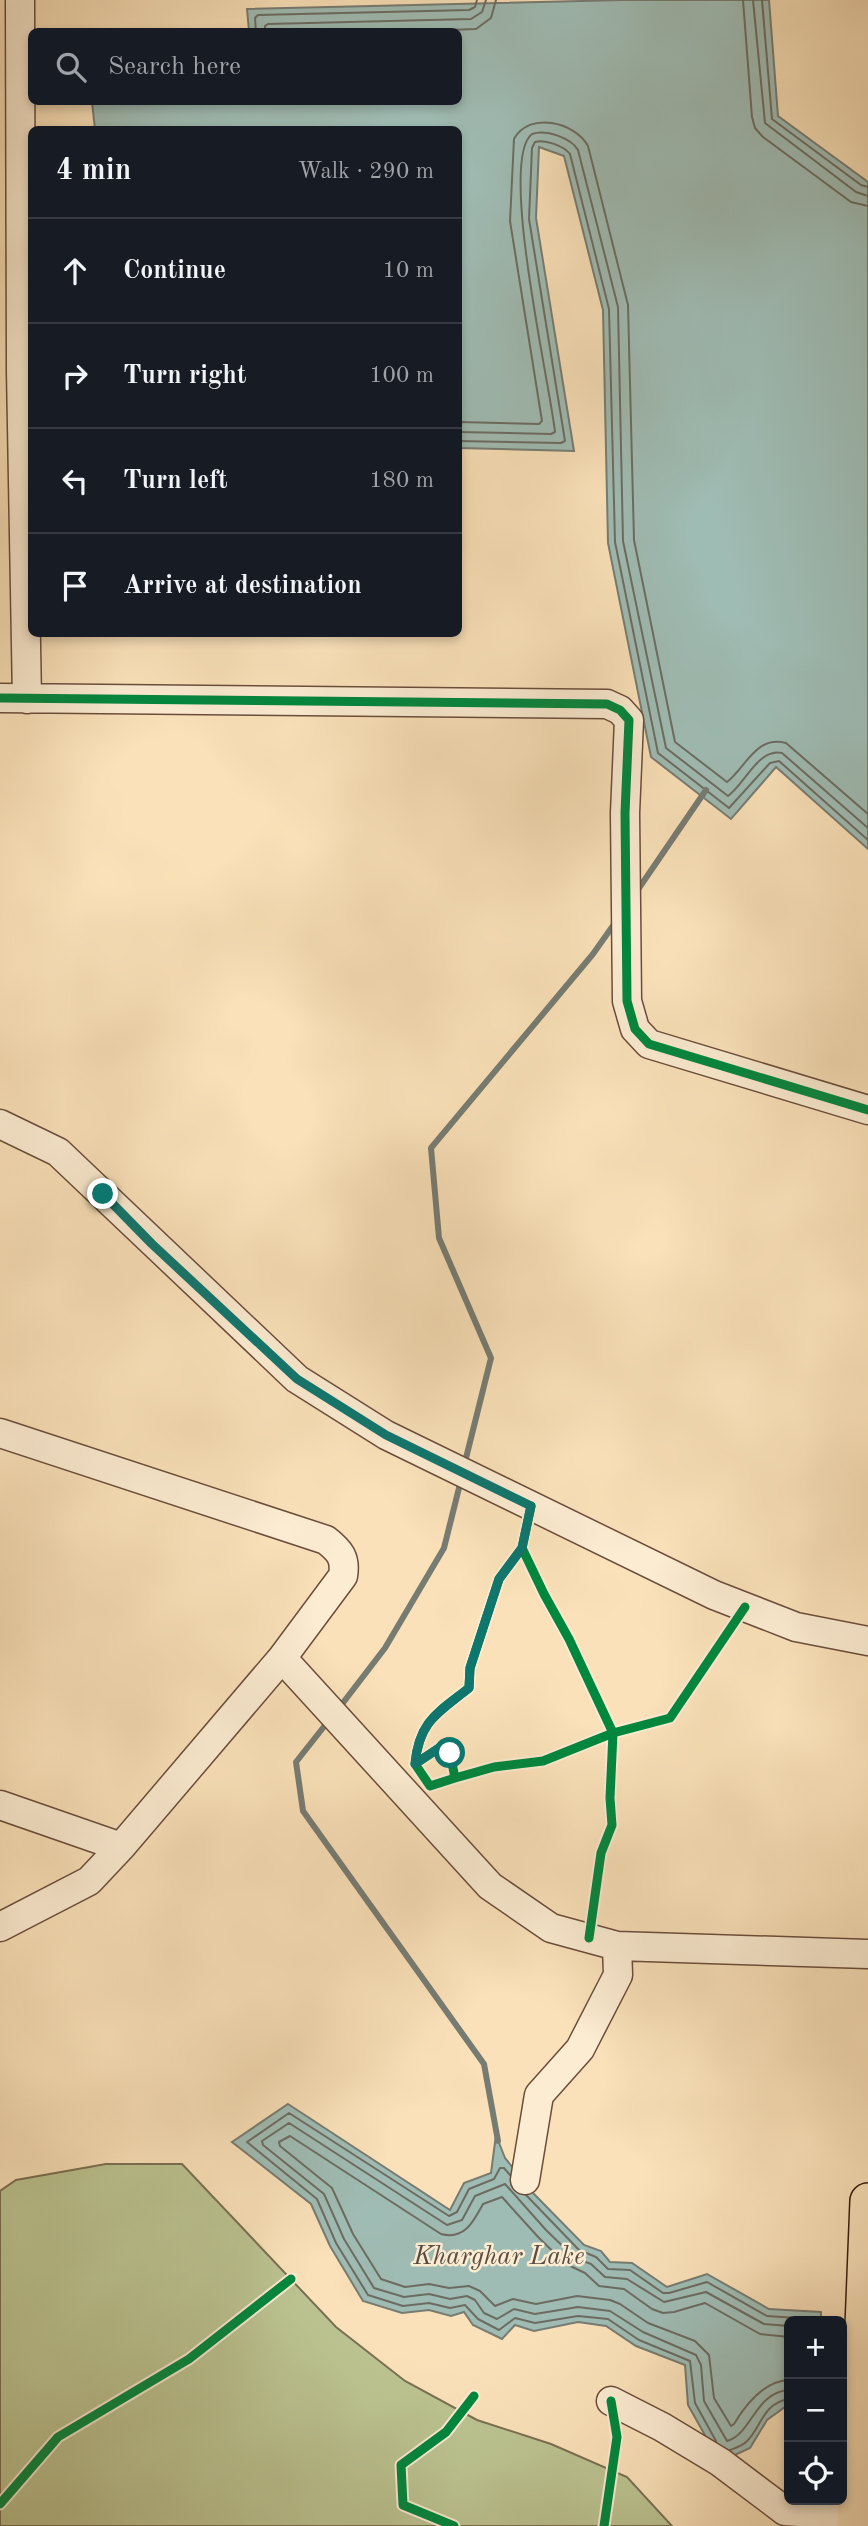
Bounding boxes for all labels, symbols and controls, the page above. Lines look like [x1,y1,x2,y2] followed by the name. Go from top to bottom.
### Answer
[28,28,462,105] search box
[52,48,90,86] icon: search
[108,54,241,80] text: Search here
[56,156,131,186] text: 4 min
[298,160,434,183] text: Walk · 290 m
[56,252,94,290] icon: ahead
[123,258,226,284] text: Continue
[383,259,434,282] text: 10 m
[56,357,94,395] icon: right
[123,363,246,389] text: Turn right
[369,364,434,387] text: 100 m
[56,462,94,500] icon: left
[123,468,228,494] text: Turn left
[369,469,434,492] text: 180 m
[56,567,94,605] icon: arrive
[123,573,362,599] text: Arrive at destination
[87,1178,118,1209] route end
[434,1737,465,1768] route start
[412,2244,585,2270] water label: Kharghar Lake
[784,2316,847,2505] map controls
[784,2316,847,2379] button: +
[784,2379,847,2442] button: −
[784,2442,847,2505] button: locate

